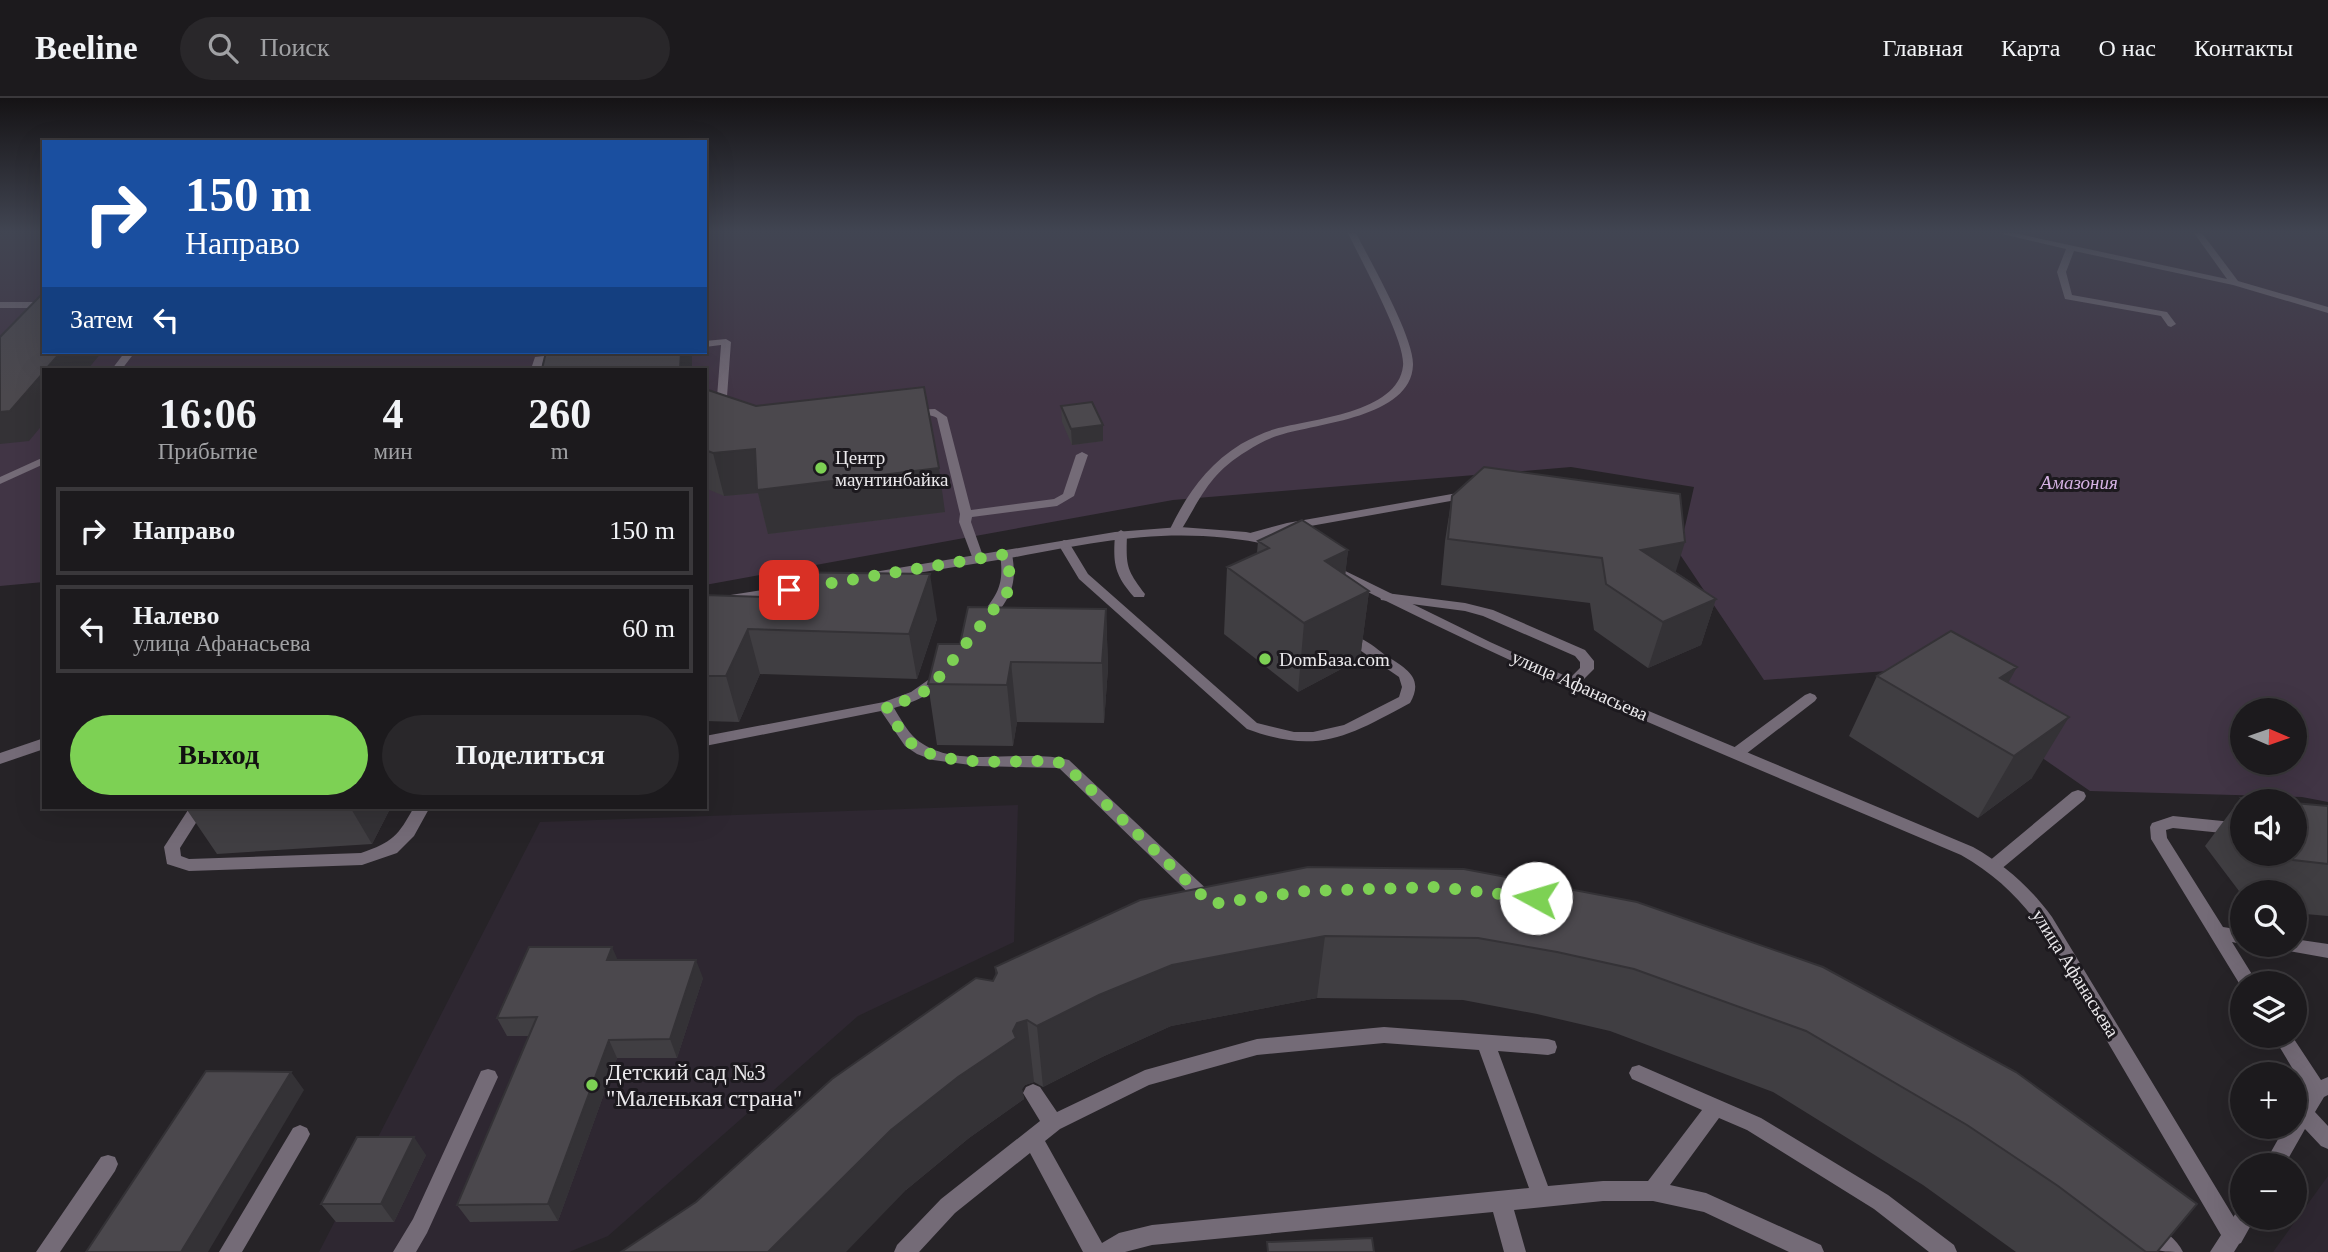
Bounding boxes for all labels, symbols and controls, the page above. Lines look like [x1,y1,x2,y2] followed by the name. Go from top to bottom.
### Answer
[180,17,670,80] search box
[204,29,242,67] icon: search
[35,30,138,66] text: Beeline
[260,33,330,62] text: Поиск
[1882,35,1963,61] text: Главная
[2001,35,2060,61] text: Карта
[2098,35,2156,61] text: О нас
[2194,35,2293,61] text: Контакты
[185,167,312,222] text: 150 m
[70,168,161,259] icon: right
[185,225,300,261] text: Направо
[147,301,185,339] icon: left
[70,305,133,334] text: Затем
[159,391,257,437] text: 16:06
[383,391,404,437] text: 4
[528,391,591,437] text: 260
[158,439,258,464] text: Прибытие
[373,439,413,464] text: мин
[551,439,569,464] text: m
[835,447,949,490] place label: Центр маунтинбайка
[813,460,829,476] marker: Центр маунтинбайка
[2038,472,2118,493] park label: Амазония
[74,512,112,550] icon: right
[133,516,235,545] text: Направо
[609,516,675,545] text: 150 m
[759,560,819,620] pin
[770,571,808,609] icon: arrive
[133,601,219,630] text: Налево
[74,610,112,648] icon: left
[622,614,675,643] text: 60 m
[133,631,311,656] text: улица Афанасьева
[1509,646,1652,725] street label: улица Афанасьева
[1279,649,1390,670] place label: DomБаза.com
[1257,651,1273,667] marker: DomБаза.com
[2230,698,2306,775] north arrow
[2230,698,2307,1230] map controls
[70,715,368,795] button: Выход
[382,715,679,795] button: Поделиться
[2230,789,2307,866] button: sound
[1499,861,1573,935] position arrow
[2230,880,2307,957] button: search
[2028,905,2124,1042] street label: улица Афанасьева
[2230,971,2307,1048] button: layers
[606,1060,802,1111] place label: Детский сад №3 "Маленькая страна"
[2230,1062,2307,1139] button: +
[584,1077,600,1093] marker: Детский сад №3 "Маленькая страна"
[2230,1153,2307,1230] button: −

